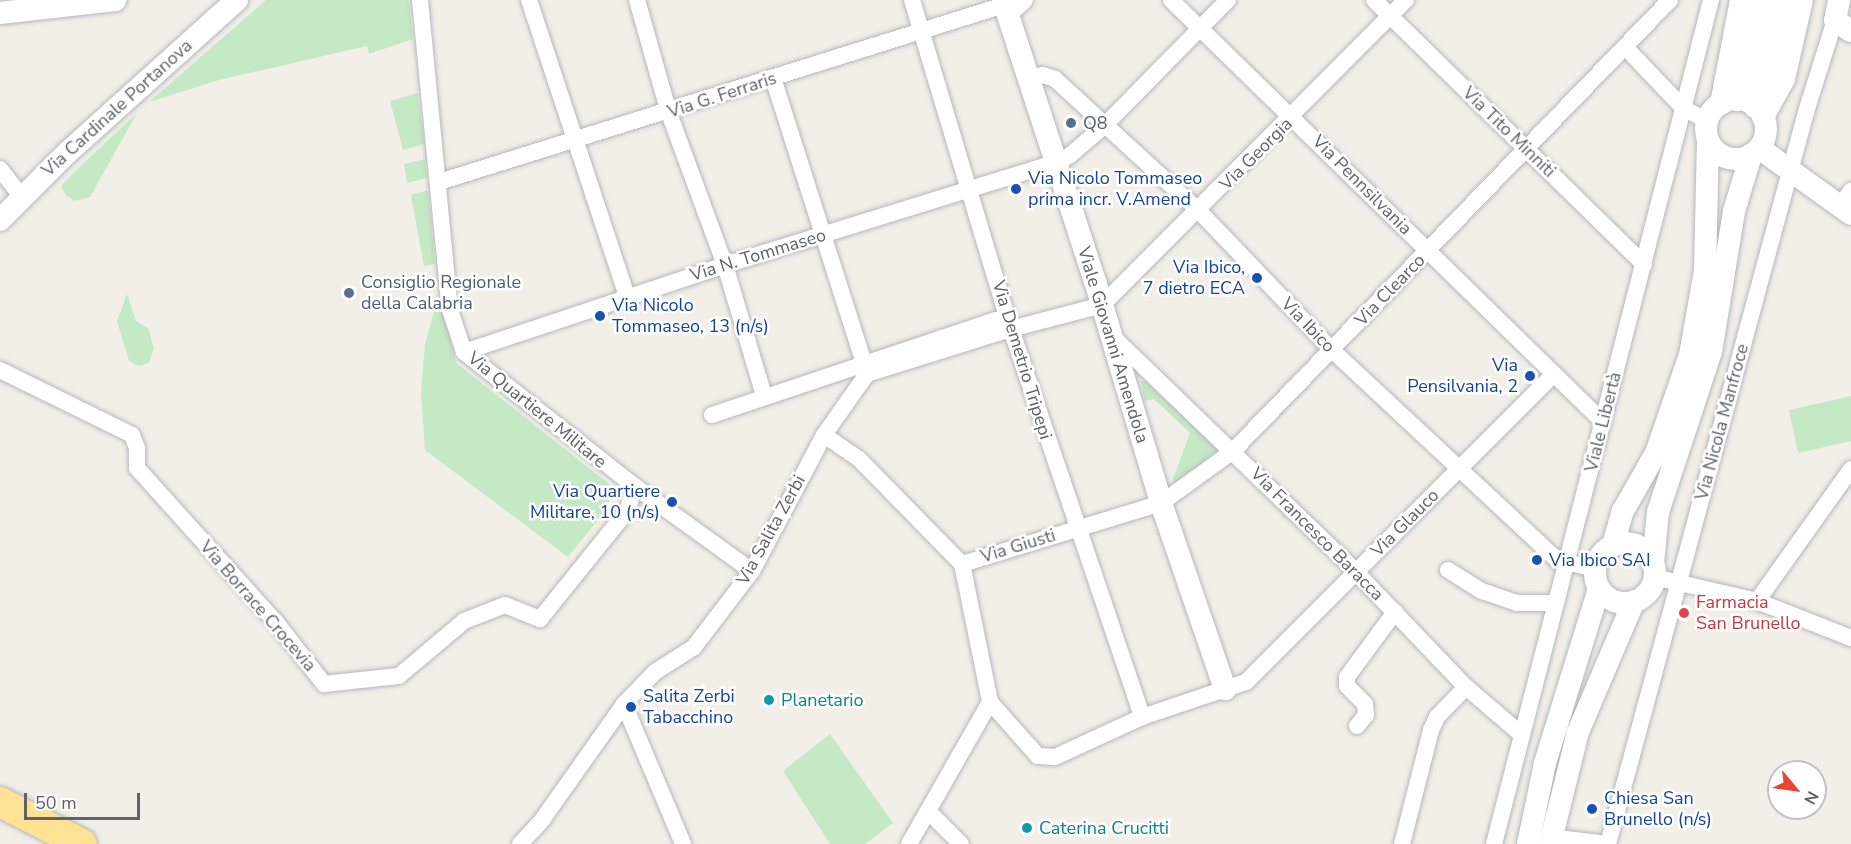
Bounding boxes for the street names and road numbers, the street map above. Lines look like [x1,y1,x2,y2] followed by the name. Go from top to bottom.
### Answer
[37,35,197,181] street label: Via Cardinale Portanova
[665,67,779,123] street label: Via G. Ferraris
[1458,82,1560,182] street label: Via Tito Minniti
[1215,113,1297,195] street label: Via Georgia
[1308,131,1416,239] street label: Via Pennsilvania
[687,224,829,286] street label: Via N. Tommaseo
[1073,244,1153,446] street label: Viale Giovanni Amendola
[1350,250,1430,330] street label: Via Clearco
[988,278,1056,442] street label: Via Demetrio Tripepi
[1277,293,1339,357] street label: Via Ibico
[1691,341,1753,503] street label: Via Nicola Manfroce
[463,347,611,473] street label: Via Quartiere Militare
[1580,370,1626,474] street label: Viale Libertà
[1246,463,1388,605] street label: Via Francesco Baracca
[732,471,810,589] street label: Via Salita Zerbi
[1367,485,1443,561] street label: Via Glauco
[978,524,1058,568] street label: Via Giusti
[195,536,321,676] street label: Via Borrace Crocevia

